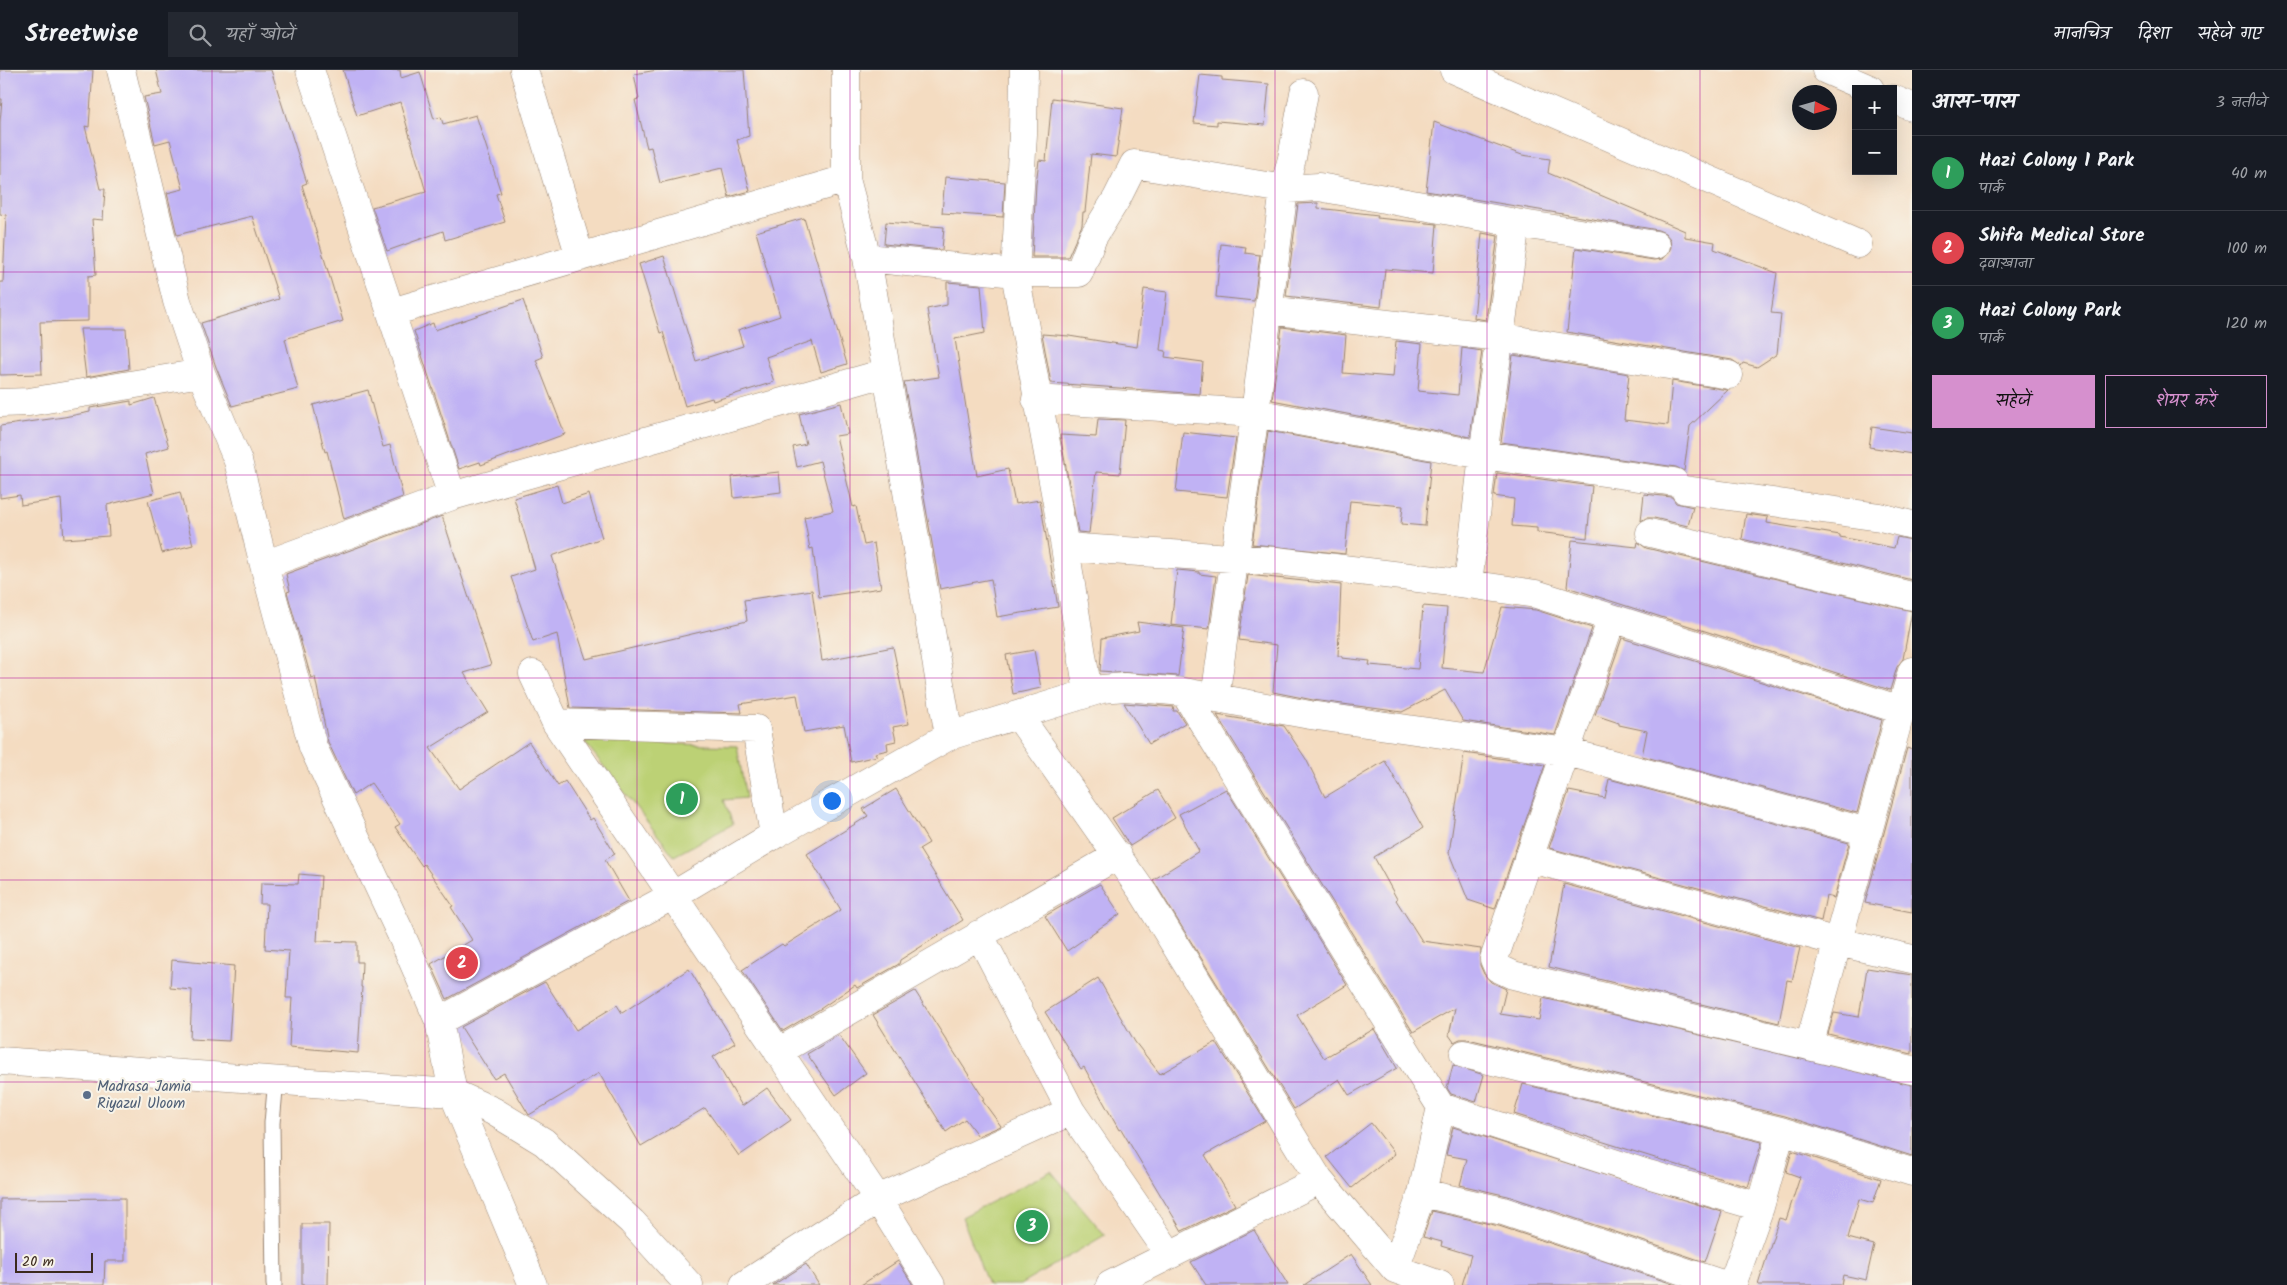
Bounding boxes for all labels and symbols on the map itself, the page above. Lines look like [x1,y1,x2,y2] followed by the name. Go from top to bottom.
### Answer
[1792,85,1837,130] north arrow
[666,780,698,818] pin: 1
[819,788,845,814] your location
[446,944,478,982] pin: 2
[97,1075,191,1116] place label: Madrasa Jamia Riyazul Uloom
[81,1089,93,1101] marker: Madrasa Jamia Riyazul Uloom
[1016,1207,1048,1245] pin: 3
[15,1250,92,1273] scale bar

